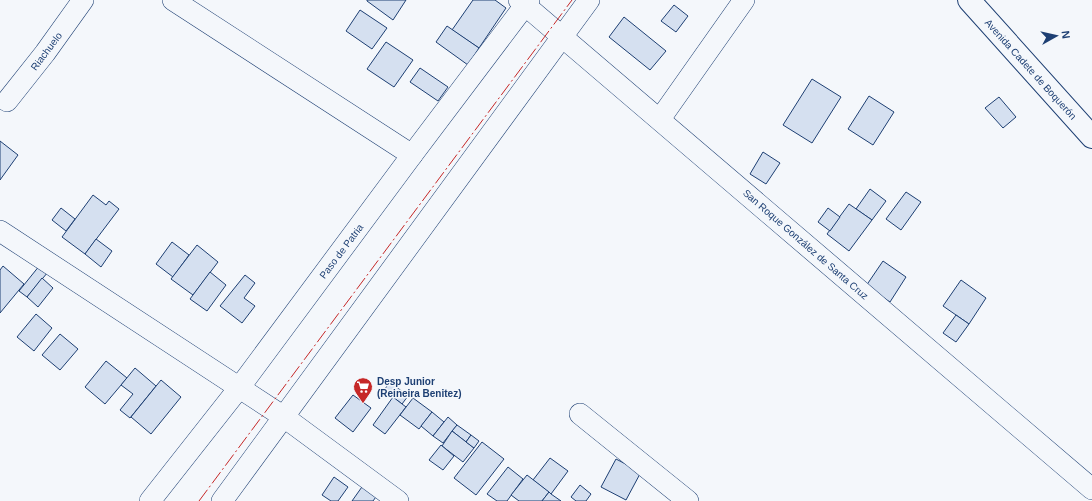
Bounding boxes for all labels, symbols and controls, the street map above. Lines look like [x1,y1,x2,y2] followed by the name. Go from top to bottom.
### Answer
[1036,16,1076,56] north arrow
[983,17,1079,122] street label: Avenida Cadete de Boquerón
[29,30,64,72] street label: Riachuelo
[1059,30,1072,39] text: N
[741,187,870,302] street label: San Roque González de Santa Cruz
[317,221,366,281] street label: Paso de Patria
[352,376,374,404] supermarket icon: Desp Junior (Reineira Benitez)
[377,376,461,399] place label: Desp Junior (Reineira Benitez)

